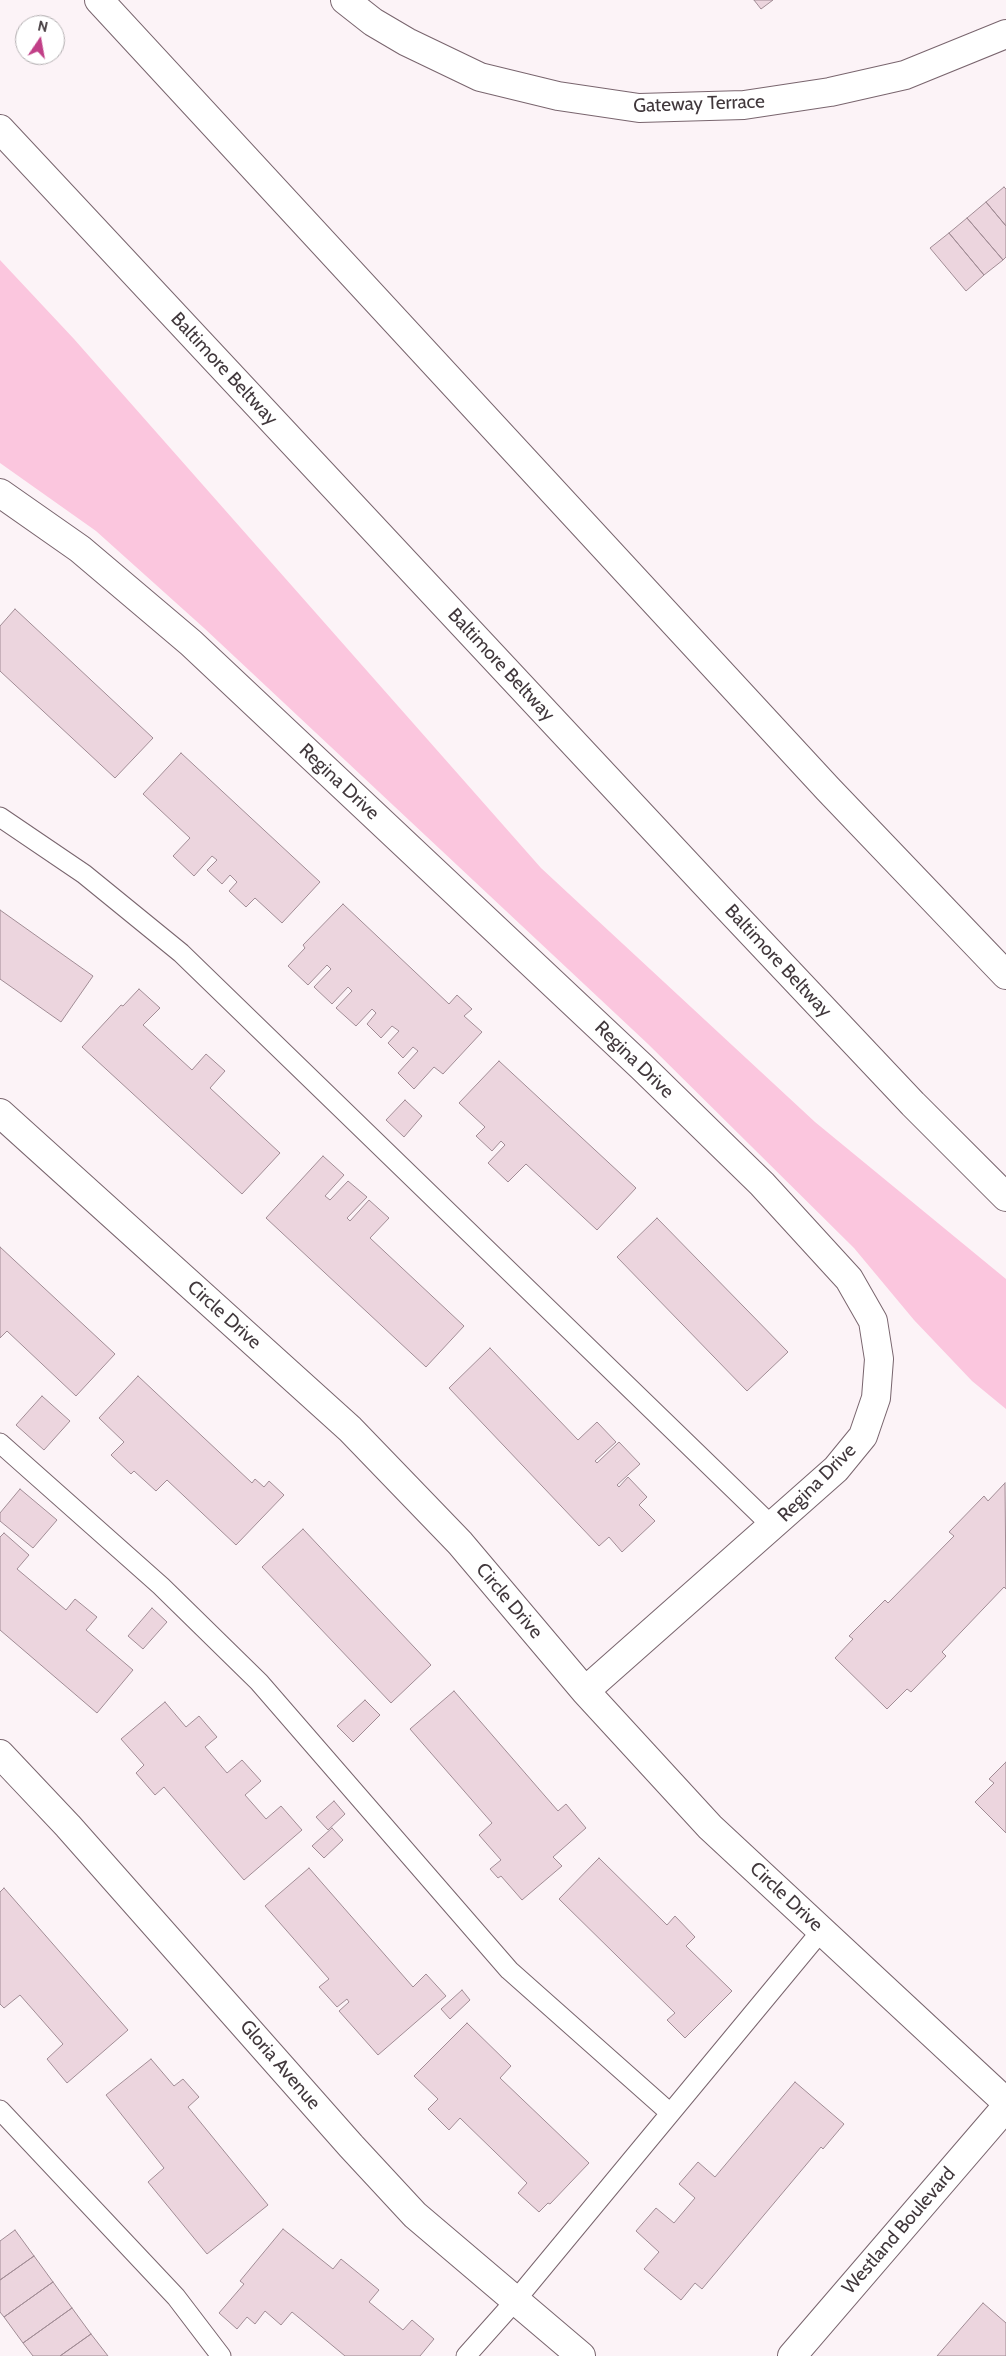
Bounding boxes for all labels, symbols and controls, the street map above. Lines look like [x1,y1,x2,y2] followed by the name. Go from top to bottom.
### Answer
[15,15,65,65] north arrow
[36,16,50,36] text: N
[633,90,765,118] street label: Gateway Terrace
[166,308,282,430] street label: Baltimore Beltway
[443,604,559,726] street label: Baltimore Beltway
[294,739,384,825] street label: Regina Drive
[720,900,836,1022] street label: Baltimore Beltway
[590,1017,678,1103] street label: Regina Drive
[182,1276,266,1354] street label: Circle Drive
[773,1439,861,1527] street label: Regina Drive
[471,1559,547,1643] street label: Circle Drive
[745,1857,827,1937] street label: Circle Drive
[235,2016,325,2114] street label: Gloria Avenue
[838,2163,960,2299] street label: Westland Boulevard

